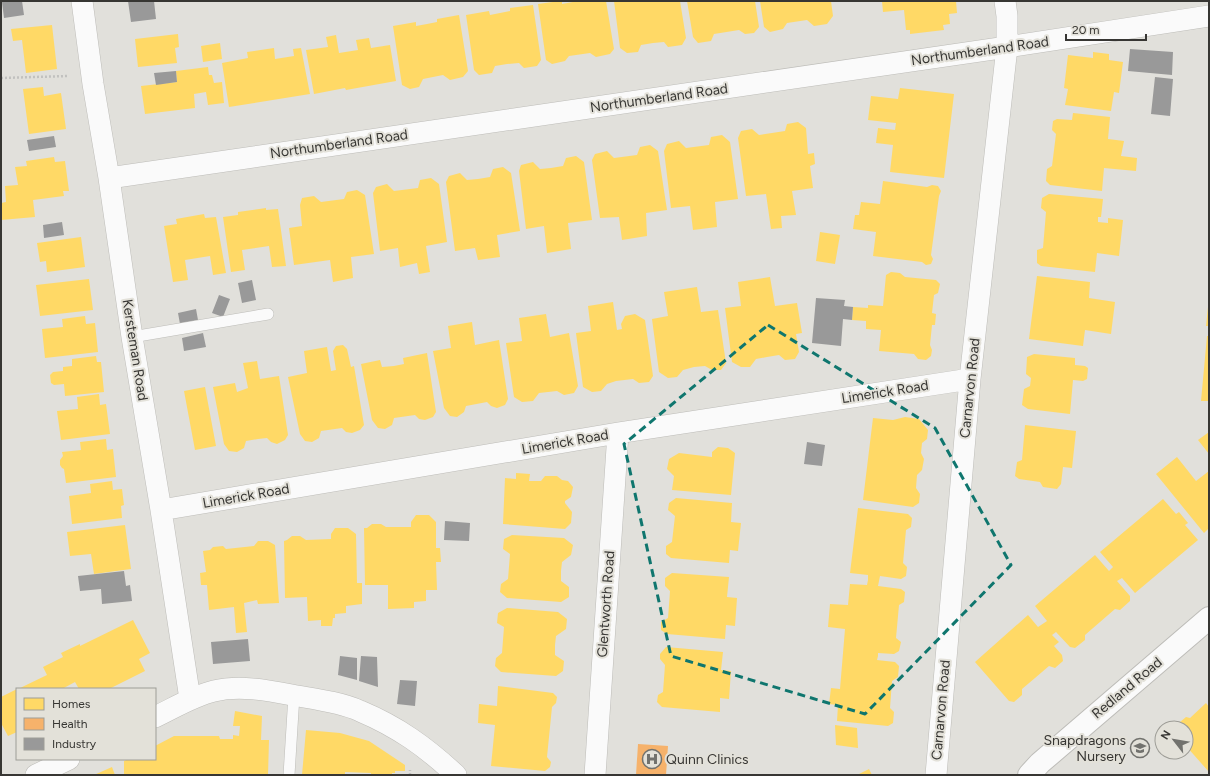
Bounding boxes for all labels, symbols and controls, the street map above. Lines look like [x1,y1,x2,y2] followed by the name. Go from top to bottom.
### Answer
[1066,16,1146,42] scale bar
[1072,23,1100,37] text: 20 m
[910,33,1050,69] street label: Northumberland Road
[589,80,729,116] street label: Northumberland Road
[269,126,409,162] street label: Northumberland Road
[119,298,151,402] street label: Kersteman Road
[956,337,984,439] street label: Carnarvon Road
[840,377,930,407] street label: Limerick Road
[520,426,610,458] street label: Limerick Road
[201,480,291,512] street label: Limerick Road
[594,550,618,658] street label: Glentworth Road
[1088,654,1166,722] street label: Redland Road
[928,659,954,761] street label: Carnarvon Road
[16,688,156,760] legend
[52,697,91,711] text: Homes
[52,717,88,731] text: Health
[1154,720,1194,760] north arrow
[1158,728,1174,742] text: N
[1043,732,1127,765] place label: Snapdragons Nursery
[52,737,97,751] text: Industry
[1129,737,1151,759] school or university icon: Snapdragons Nursery
[641,748,663,770] hospital icon: Quinn Clinics
[666,751,749,768] place label: Quinn Clinics

